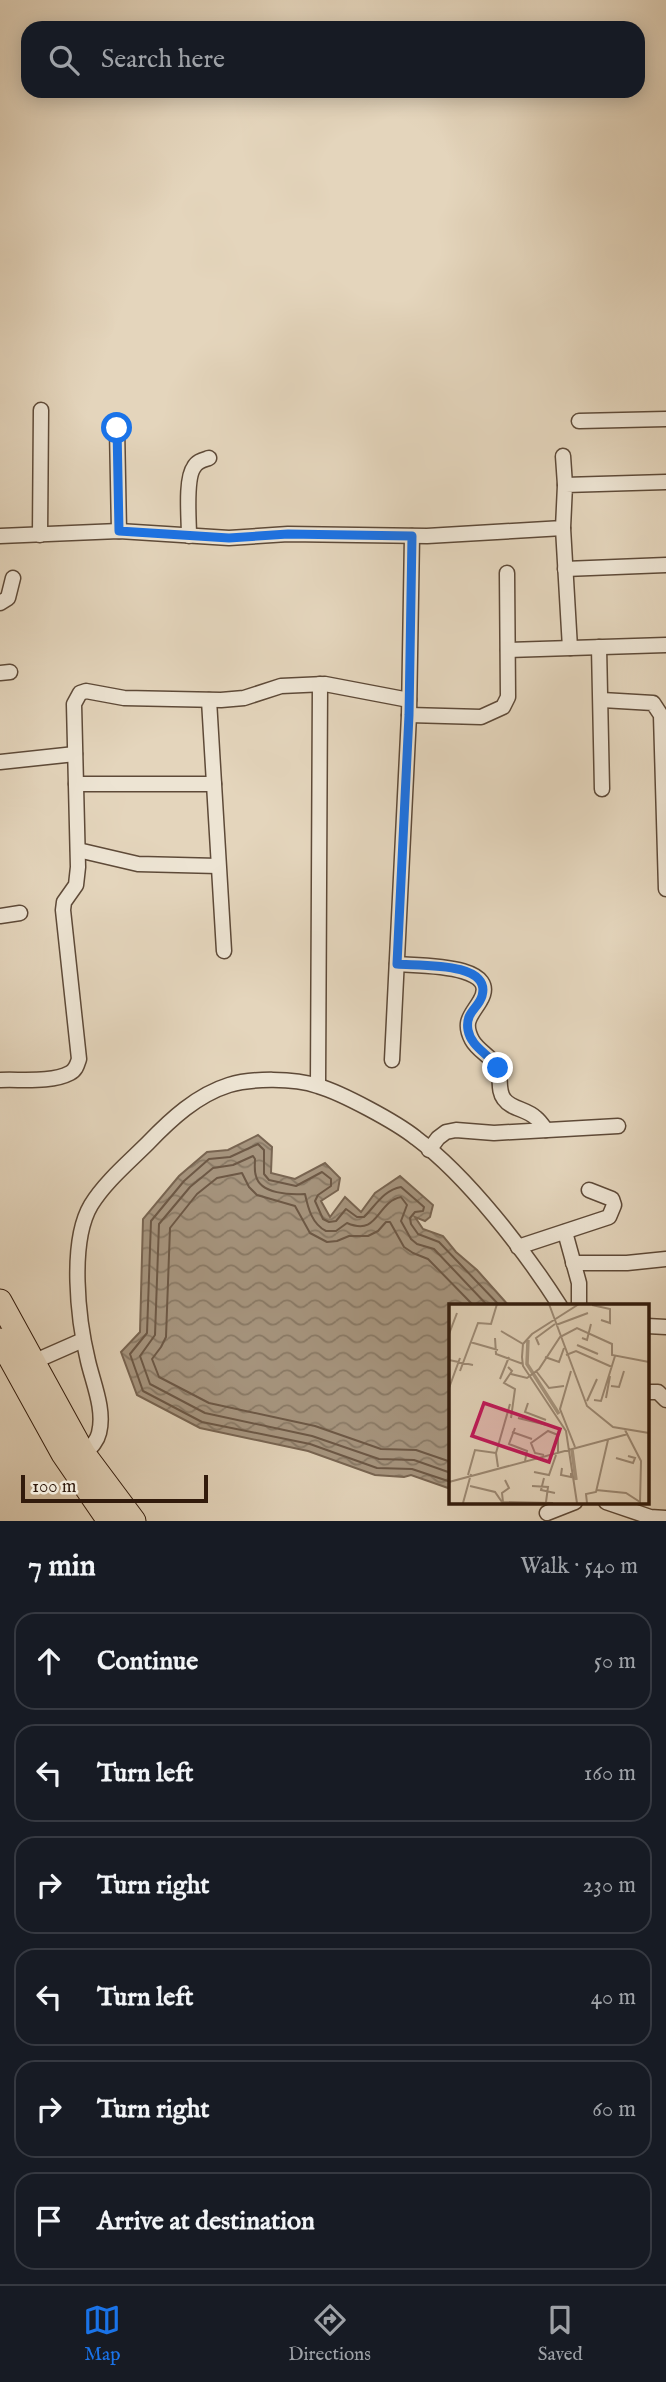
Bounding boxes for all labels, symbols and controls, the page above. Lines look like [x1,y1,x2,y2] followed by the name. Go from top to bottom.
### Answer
[21,21,645,98] search box
[45,41,83,79] icon: search
[101,43,225,76] text: Search here
[101,412,132,443] route start
[482,1052,513,1083] route end
[449,1304,648,1504] inset map
[21,1472,208,1504] scale bar
[32,1475,76,1499] text: 100 m
[28,1548,96,1586] text: 7 min
[520,1552,638,1581] text: Walk · 540 m
[30,1642,68,1680] icon: ahead
[97,1645,198,1678] text: Continue
[594,1647,636,1676] text: 50 m
[30,1754,68,1792] icon: left
[97,1757,194,1790] text: Turn left
[584,1759,636,1788] text: 160 m
[30,1866,68,1904] icon: right
[97,1869,210,1902] text: Turn right
[583,1871,636,1900] text: 230 m
[30,1978,68,2016] icon: left
[97,1981,194,2014] text: Turn left
[591,1983,636,2012] text: 40 m
[30,2090,68,2128] icon: right
[97,2093,210,2126] text: Turn right
[592,2095,636,2124] text: 60 m
[30,2202,68,2240] icon: arrive
[97,2205,315,2238] text: Arrive at destination
[83,2301,121,2367] tab: Map
[288,2301,371,2367] tab: Directions
[538,2301,583,2367] tab: Saved

